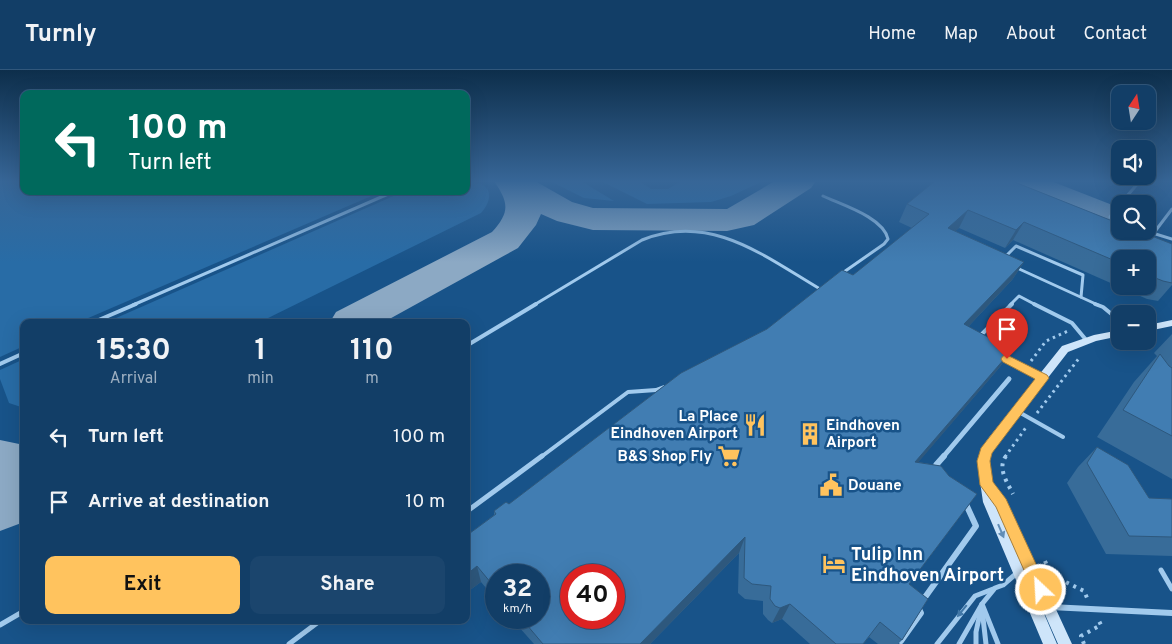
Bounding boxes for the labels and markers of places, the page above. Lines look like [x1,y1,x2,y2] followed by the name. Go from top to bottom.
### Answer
[986,308,1028,359] pin
[611,408,738,444] place label: La Place Eindhoven Airport
[742,412,768,438] restaurant icon: La Place Eindhoven Airport
[826,417,900,453] place label: Eindhoven Airport
[797,421,823,447] building icon: Eindhoven Airport
[716,443,742,469] supermarket icon: B&S Shop Fly
[618,448,712,467] place label: B&S Shop Fly
[818,472,844,498] public building icon: Douane
[848,477,902,496] place label: Douane
[851,544,1004,588] place label: Tulip Inn Eindhoven Airport
[821,551,847,577] hotel icon: Tulip Inn Eindhoven Airport

